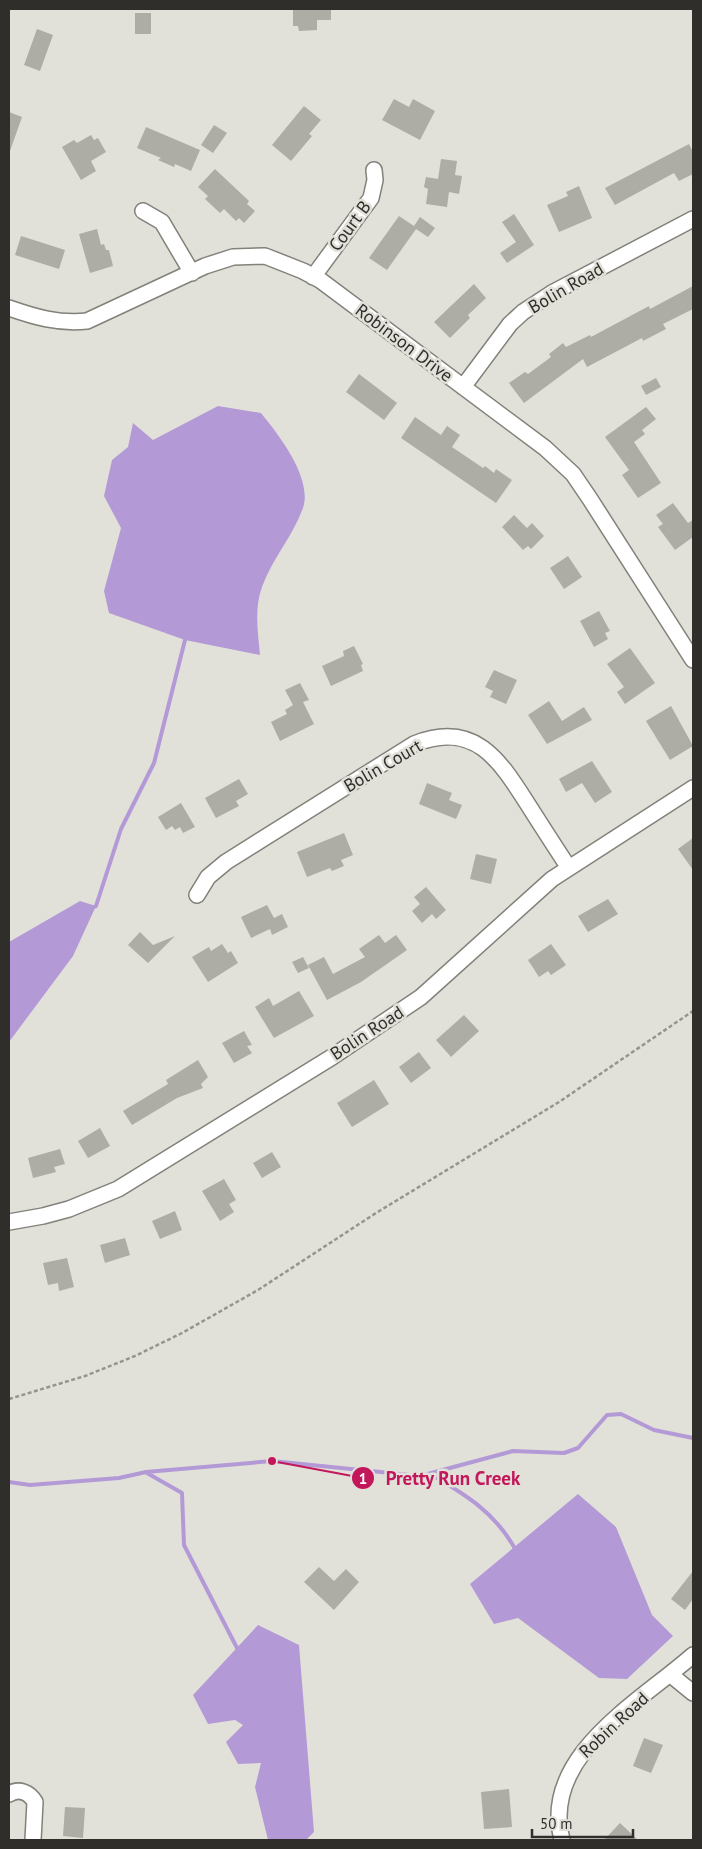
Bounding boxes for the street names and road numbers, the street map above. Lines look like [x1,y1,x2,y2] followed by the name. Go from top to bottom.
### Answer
[324,196,376,256] street label: Court B
[524,257,607,318] street label: Bolin Road
[351,298,458,387] street label: Robinson Drive
[339,734,426,797] street label: Bolin Court
[326,1000,408,1065] street label: Bolin Road
[574,1687,653,1763] street label: Robin Road

